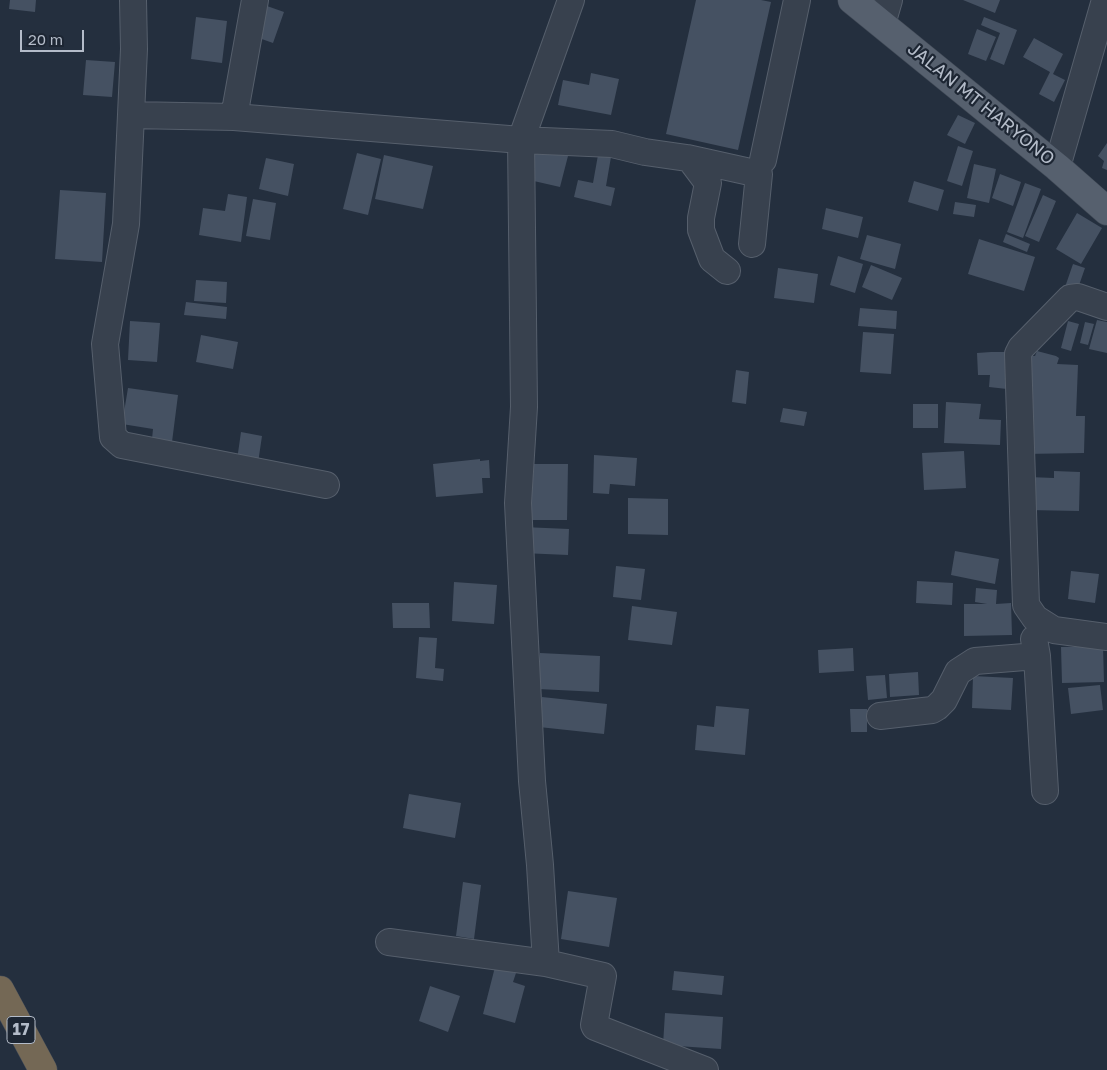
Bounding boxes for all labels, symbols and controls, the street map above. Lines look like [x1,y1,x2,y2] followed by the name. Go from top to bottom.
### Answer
[22,20,86,52] scale bar
[28,30,63,48] text: 20 m
[903,38,1059,170] street label: JALAN MT HARYONO
[7,1016,35,1044] road number: 17

